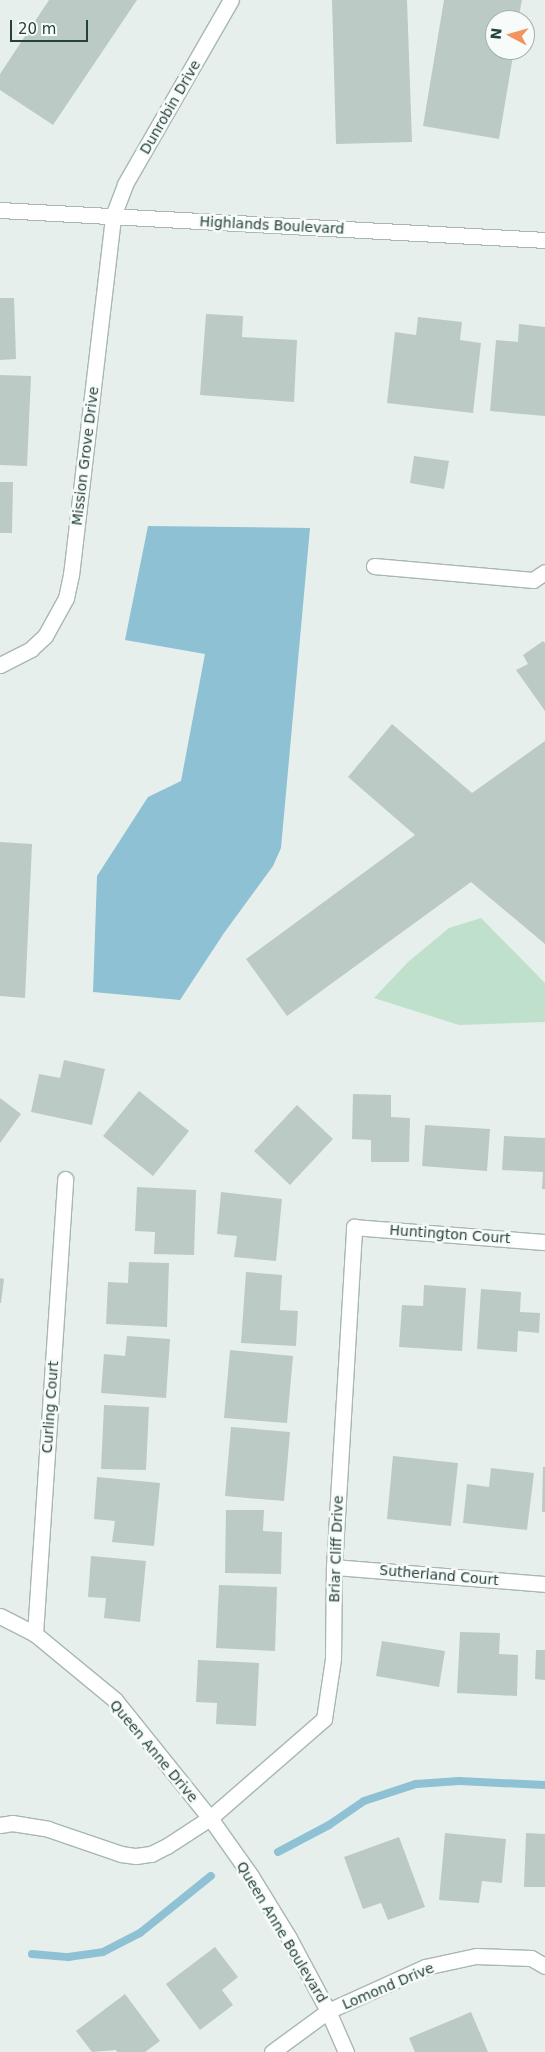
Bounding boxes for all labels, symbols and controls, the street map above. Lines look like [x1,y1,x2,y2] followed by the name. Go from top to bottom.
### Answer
[12,10,90,42] scale bar
[485,10,535,60] north arrow
[18,20,56,38] text: 20 m
[488,27,505,40] text: N
[136,57,204,157] street label: Dunrobin Drive
[199,213,345,237] street label: Highlands Boulevard
[68,386,102,526] street label: Mission Grove Drive
[389,1221,511,1247] street label: Huntington Court
[38,1360,62,1454] street label: Curling Court
[326,1495,346,1603] street label: Briar Cliff Drive
[379,1561,499,1589] street label: Sutherland Court
[106,1697,202,1805] street label: Queen Anne Drive
[233,1858,331,2006] street label: Queen Anne Boulevard
[340,1959,436,2013] street label: Lomond Drive

